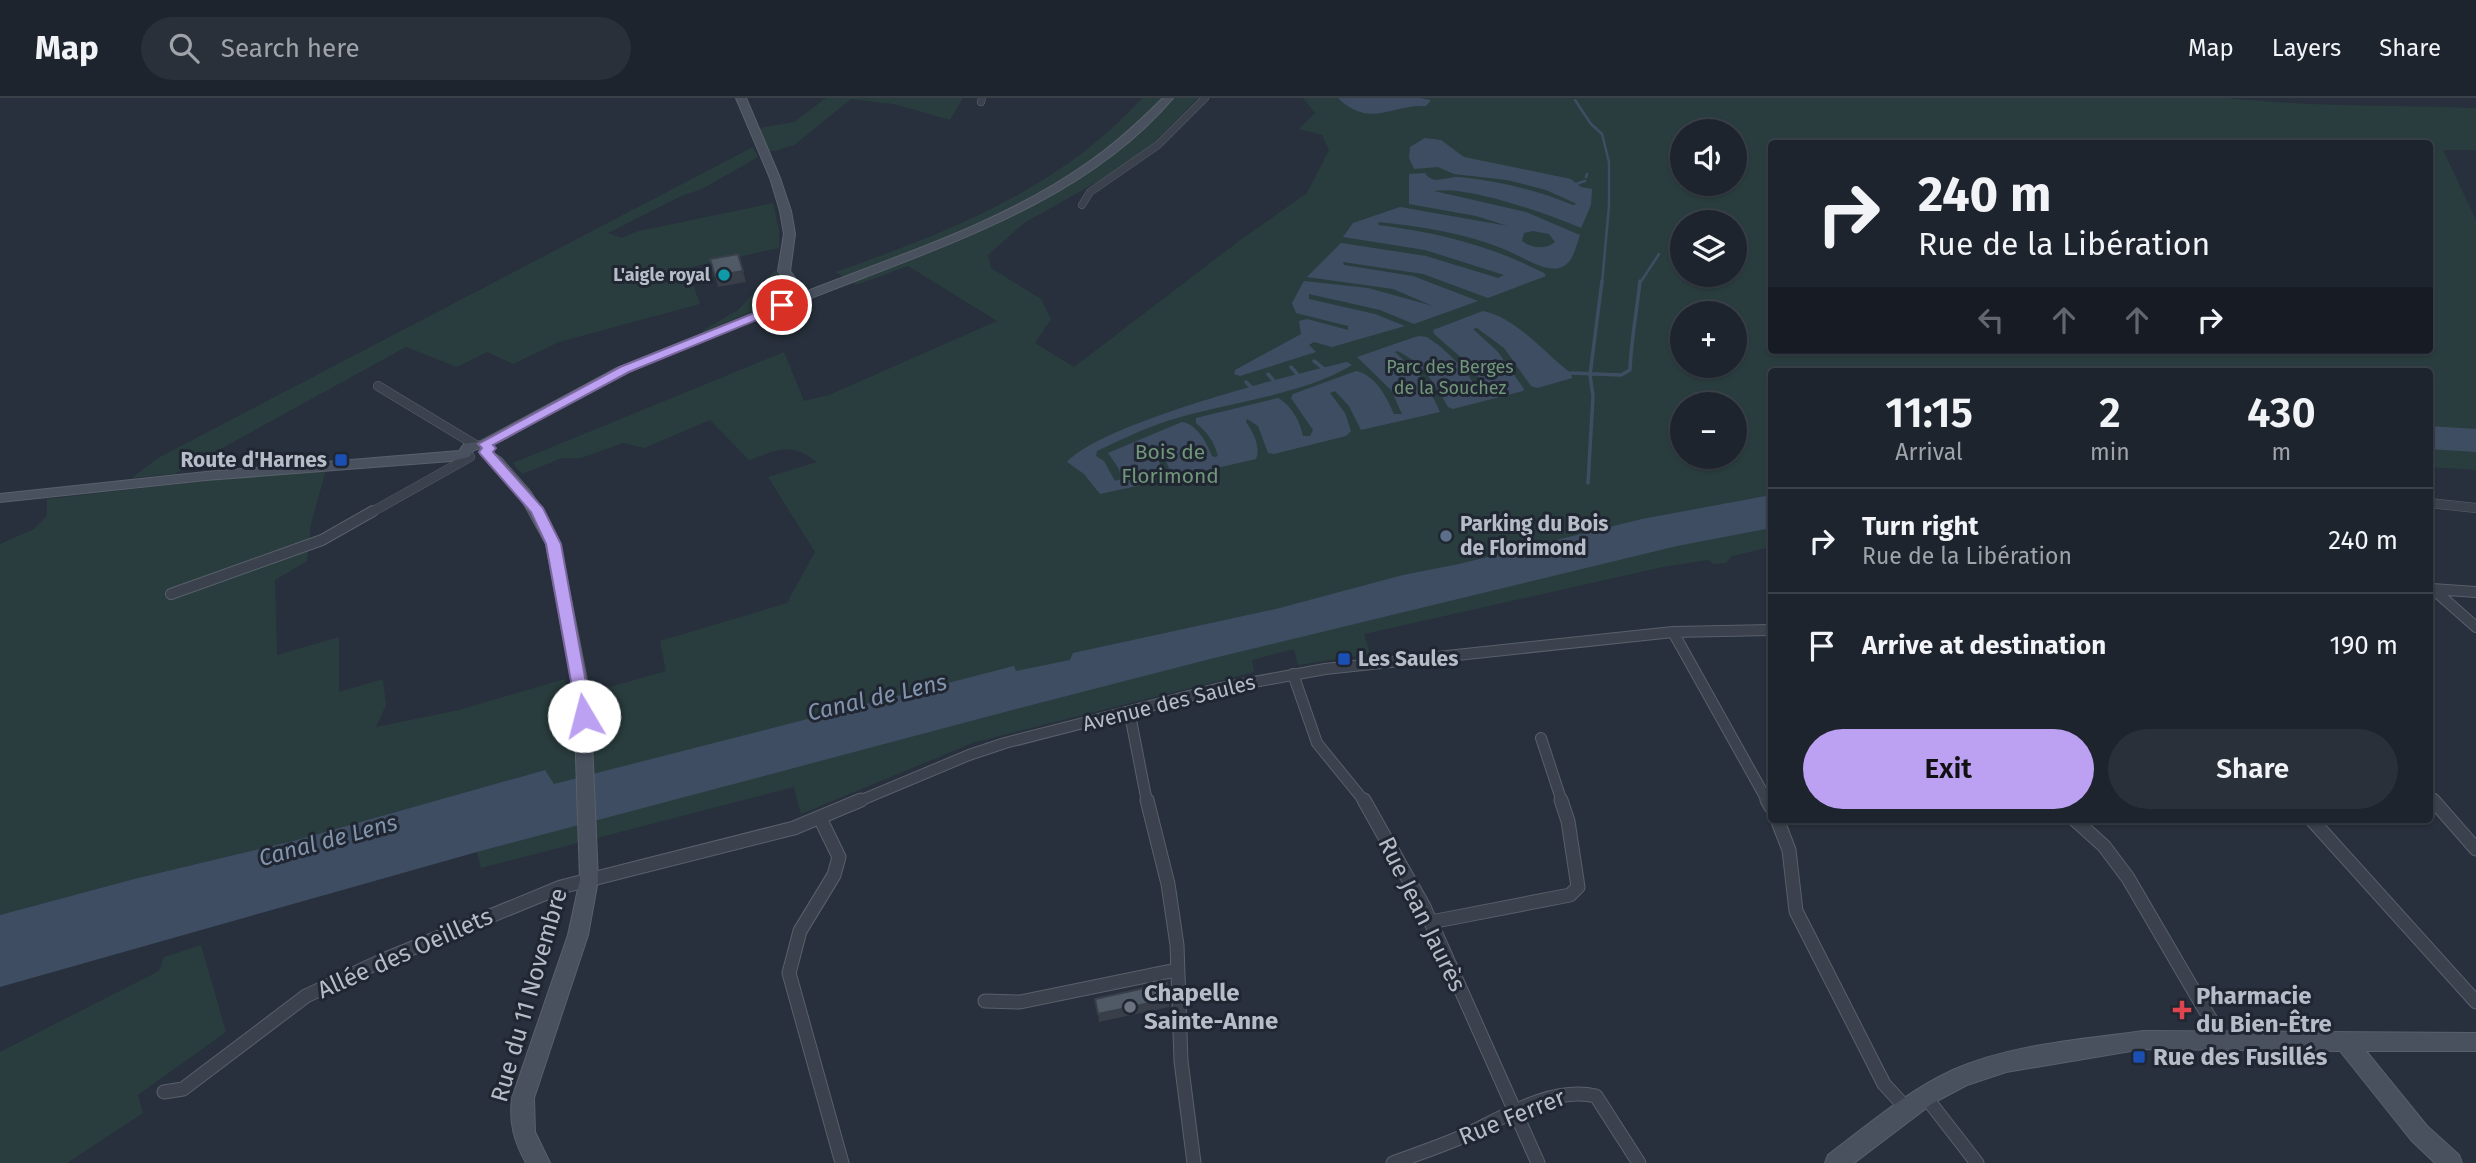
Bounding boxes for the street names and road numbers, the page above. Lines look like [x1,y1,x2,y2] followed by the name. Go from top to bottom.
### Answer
[1080,669,1258,737] street label: Avenue des Saules
[1372,832,1472,996] street label: Rue Jean Jaurès
[485,885,573,1105] street label: Rue du 11 Novembre
[313,902,497,1004] street label: Allée des Oeillets
[1455,1083,1570,1151] street label: Rue Ferrer

